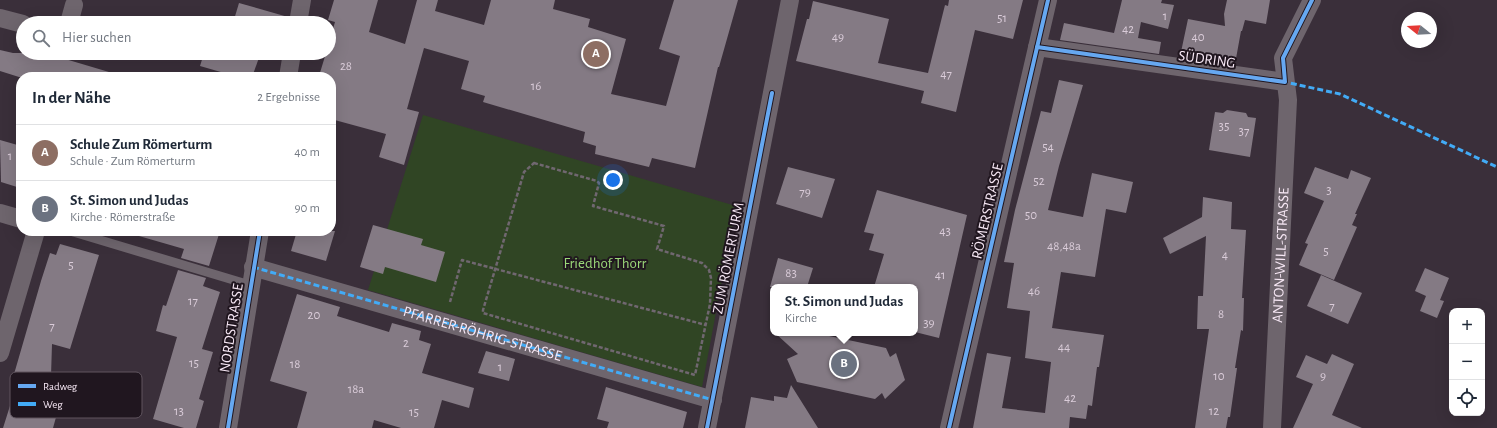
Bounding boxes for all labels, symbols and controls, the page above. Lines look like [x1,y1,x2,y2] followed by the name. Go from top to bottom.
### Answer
[1163,10,1167,23] house number: 1
[997,12,1007,25] house number: 51
[1401,12,1437,48] north arrow
[16,16,336,60] search box
[1122,23,1134,36] house number: 42
[30,27,52,49] icon: search
[62,30,132,45] text: Hier suchen
[832,31,844,44] house number: 49
[1191,31,1205,44] house number: 40
[583,39,609,69] pin: A
[1177,46,1237,71] street label: SÜDRING
[340,60,352,73] house number: 28
[940,68,952,81] house number: 47
[531,80,541,93] house number: 16
[32,89,111,106] text: In der Nähe
[257,91,320,104] text: 2 Ergebnisse
[1219,120,1229,133] house number: 35
[1239,125,1250,138] house number: 37
[70,137,212,152] text: Schule Zum Römerturm
[1042,141,1054,154] house number: 54
[41,146,49,159] text: A
[294,146,320,159] text: 40 m
[8,150,12,163] house number: 1
[70,155,195,168] text: Schule · Zum Römerturm
[967,161,1006,260] street label: RÖMERSTRASSE
[603,170,623,190] your location
[1033,175,1045,188] house number: 52
[1326,184,1332,197] house number: 3
[799,186,811,199] house number: 79
[1270,187,1292,323] street label: ANTON-WILL-STRASSE
[70,193,188,208] text: St. Simon und Judas
[708,201,747,315] street label: ZUM RÖMERTURM
[41,202,49,215] text: B
[294,202,320,215] text: 90 m
[1025,209,1037,222] house number: 50
[70,211,175,224] text: Kirche · Römerstraße
[939,225,951,238] house number: 43
[1047,240,1081,253] house number: 48,48a
[1323,245,1329,258] house number: 5
[1222,249,1228,262] house number: 4
[564,256,647,271] park label: Friedhof Thorr
[68,259,74,272] house number: 5
[785,267,797,280] house number: 83
[935,269,945,282] house number: 41
[217,282,246,374] street label: NORDSTRASSE
[770,284,918,336] popup
[1028,285,1040,298] house number: 46
[785,294,903,309] text: St. Simon und Judas
[188,295,199,308] house number: 17
[1329,300,1335,313] house number: 7
[401,304,563,364] street label: PFARRER-RÖHRIG-STRASSE
[1218,308,1224,321] house number: 8
[1449,308,1485,416] map controls
[1449,308,1485,344] button: +
[308,309,321,322] house number: 20
[785,312,817,325] text: Kirche
[923,317,935,330] house number: 39
[49,320,55,333] house number: 7
[403,337,409,350] house number: 2
[1058,341,1070,354] house number: 44
[1449,344,1485,380] button: −
[831,349,857,379] pin: B
[189,357,199,370] house number: 15
[290,358,300,371] house number: 18
[498,361,502,374] house number: 1
[1213,370,1225,383] house number: 10
[1320,370,1326,383] house number: 9
[10,372,142,418] legend
[1449,380,1485,416] button: locate
[43,381,78,392] text: Radweg
[348,383,364,396] house number: 18a
[1064,392,1076,405] house number: 42
[43,399,63,410] text: Weg
[174,405,184,418] house number: 13
[1209,405,1219,418] house number: 12
[409,406,419,419] house number: 15

